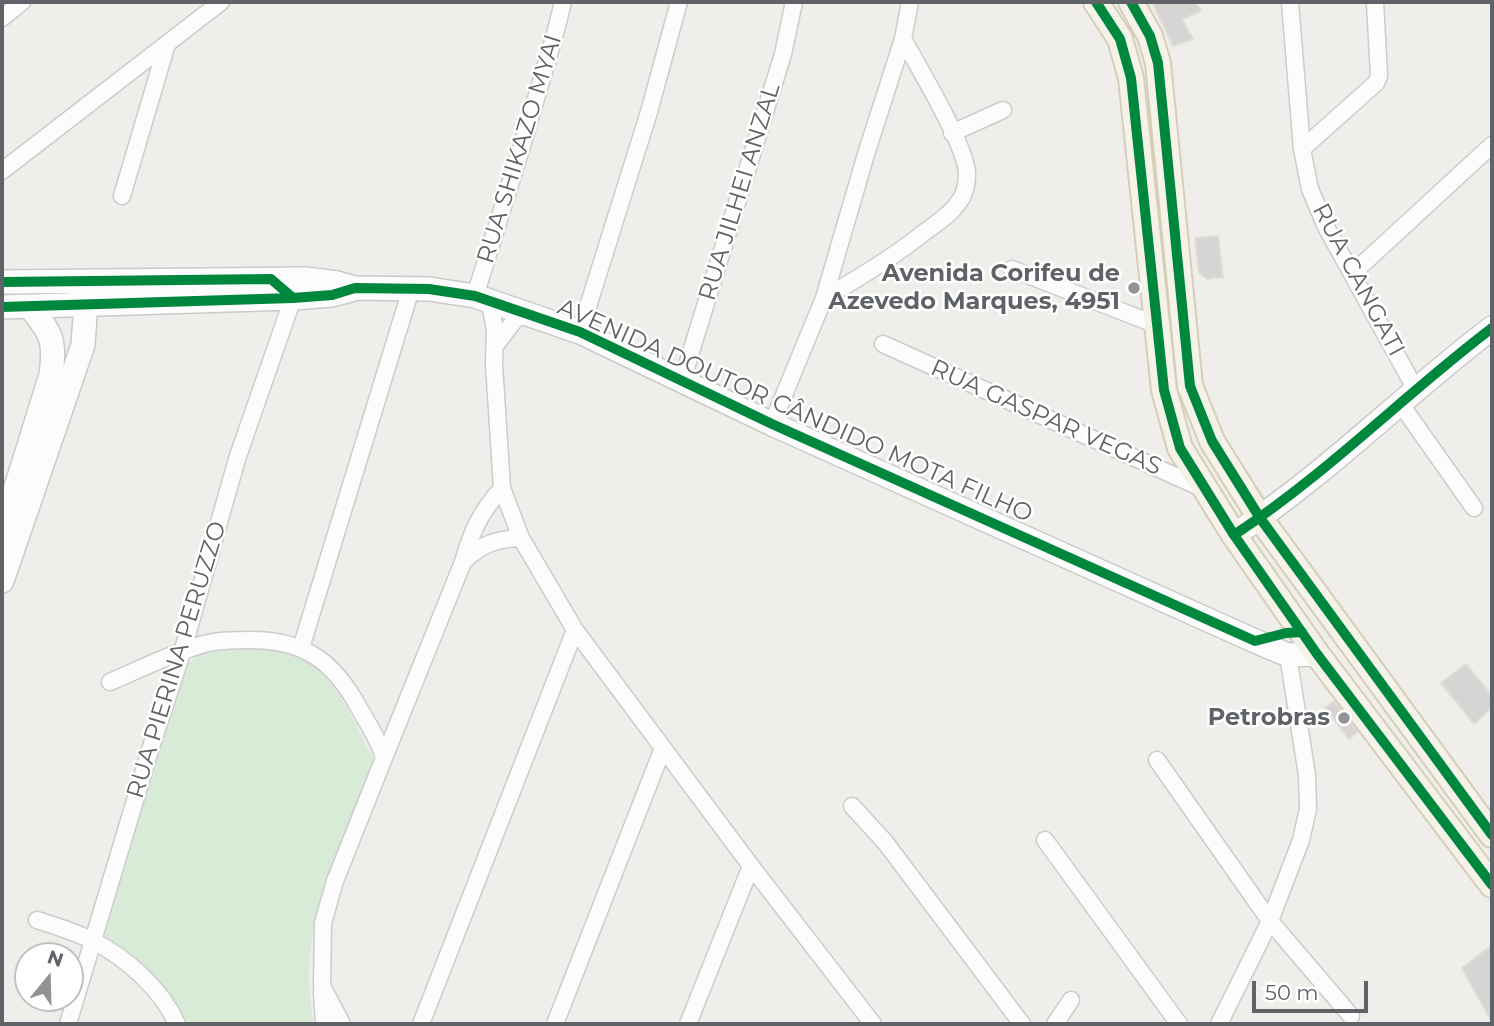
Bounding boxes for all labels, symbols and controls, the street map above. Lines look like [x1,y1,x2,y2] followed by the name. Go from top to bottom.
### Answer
[471,31,569,267] street label: RUA SHIKAZO MYAI
[693,80,787,304] street label: RUA JILHEI ANZAL
[1306,199,1410,361] street label: RUA CANGATI
[828,260,1120,316] place label: Avenida Corifeu de Azevedo Marques, 4951
[1126,280,1142,296] marker: Avenida Corifeu de Azevedo Marques, 4951
[553,293,1037,529] street label: AVENIDA DOUTOR CÂNDIDO MOTA FILHO
[926,354,1166,482] street label: RUA GASPAR VEGAS
[121,518,233,802] street label: RUA PIERINA PERUZZO
[1208,704,1330,732] place label: Petrobras
[1336,710,1352,726] marker: Petrobras
[14,942,84,1012] north arrow
[44,945,66,972] text: N
[1256,967,1372,1011] scale bar
[1265,980,1319,1005] text: 50 m

